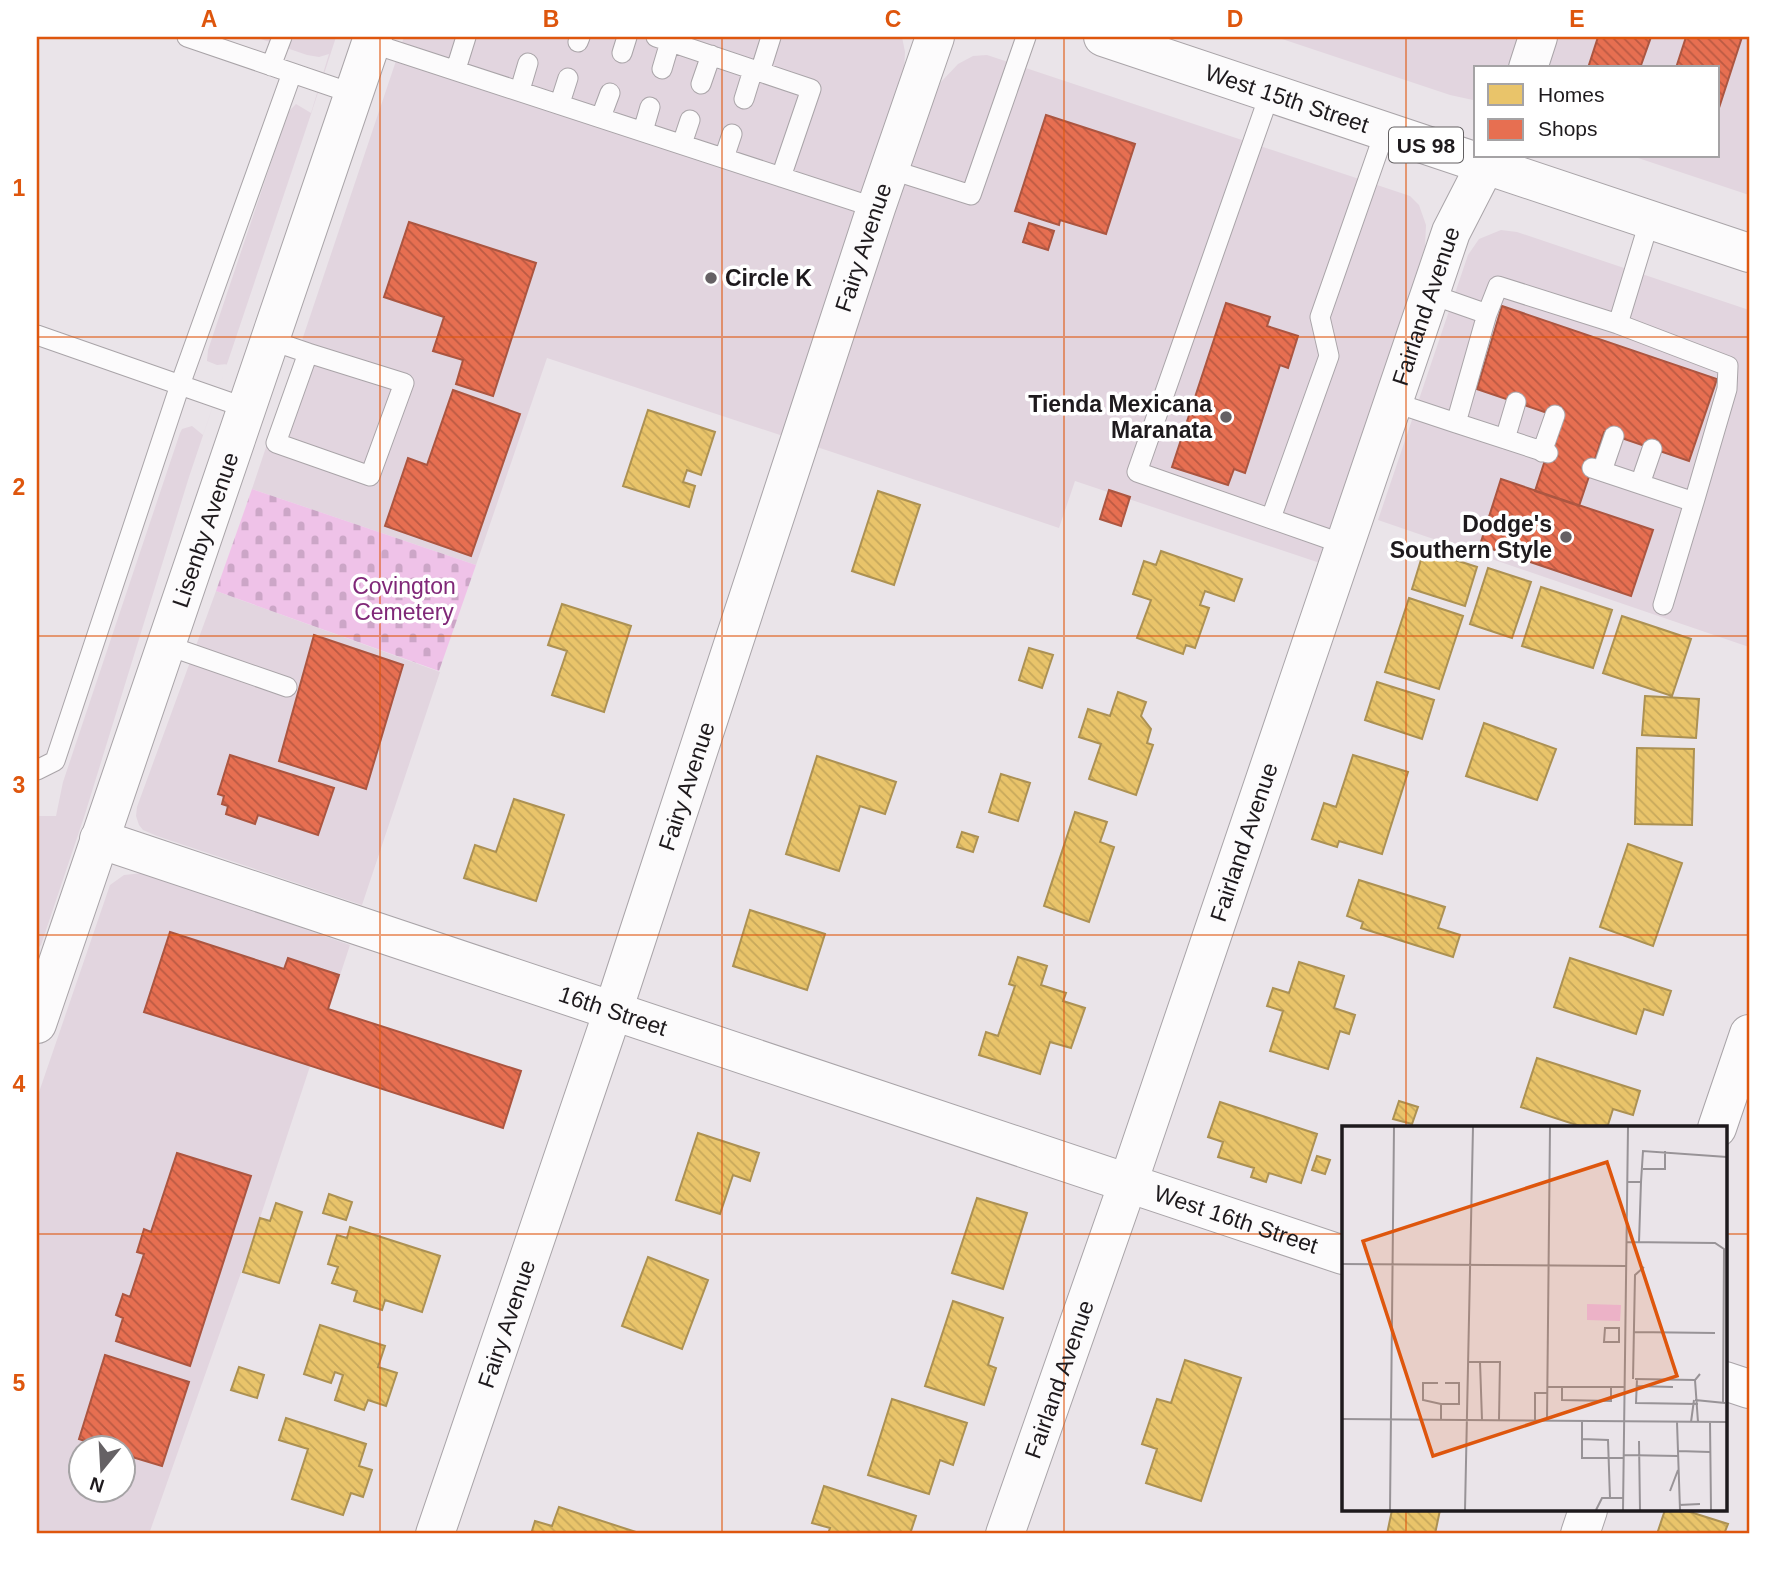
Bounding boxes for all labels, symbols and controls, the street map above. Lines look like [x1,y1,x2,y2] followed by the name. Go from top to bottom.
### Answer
[201,6,217,32] text: A
[543,6,559,32] text: B
[885,6,901,32] text: C
[1227,6,1243,32] text: D
[1569,6,1585,32] text: E
[1202,59,1373,138] street label: West 15th Street
[1474,66,1720,158] legend
[1538,83,1605,106] text: Homes
[1538,117,1598,140] text: Shops
[1389,128,1463,162] road number: US 98
[13,175,26,201] text: 1
[830,180,897,315] street label: Fairy Avenue
[1387,223,1465,389] street label: Fairland Avenue
[725,265,812,291] place label: Circle K
[703,270,719,286] marker: Circle K
[1028,391,1212,443] place label: Tienda Mexicana Maranata
[1218,409,1234,425] marker: Tienda Mexicana Maranata
[167,449,244,611] street label: Lisenby Avenue
[13,474,25,500] text: 2
[1390,511,1552,563] place label: Dodge's Southern Style
[1558,529,1574,545] marker: Dodge's Southern Style
[352,573,456,625] park label: Covington Cemetery
[653,719,720,854] street label: Fairy Avenue
[1205,759,1283,925] street label: Fairland Avenue
[13,772,25,798] text: 3
[556,981,671,1041] street label: 16th Street
[13,1071,26,1097] text: 4
[1342,1126,1726,1512] inset map
[1151,1180,1322,1259] street label: West 16th Street
[473,1256,540,1391] street label: Fairy Avenue
[1020,1297,1099,1462] street label: Fairland Avenue
[13,1370,26,1396] text: 5
[66,1434,136,1504] north arrow
[87,1473,107,1497] text: N

